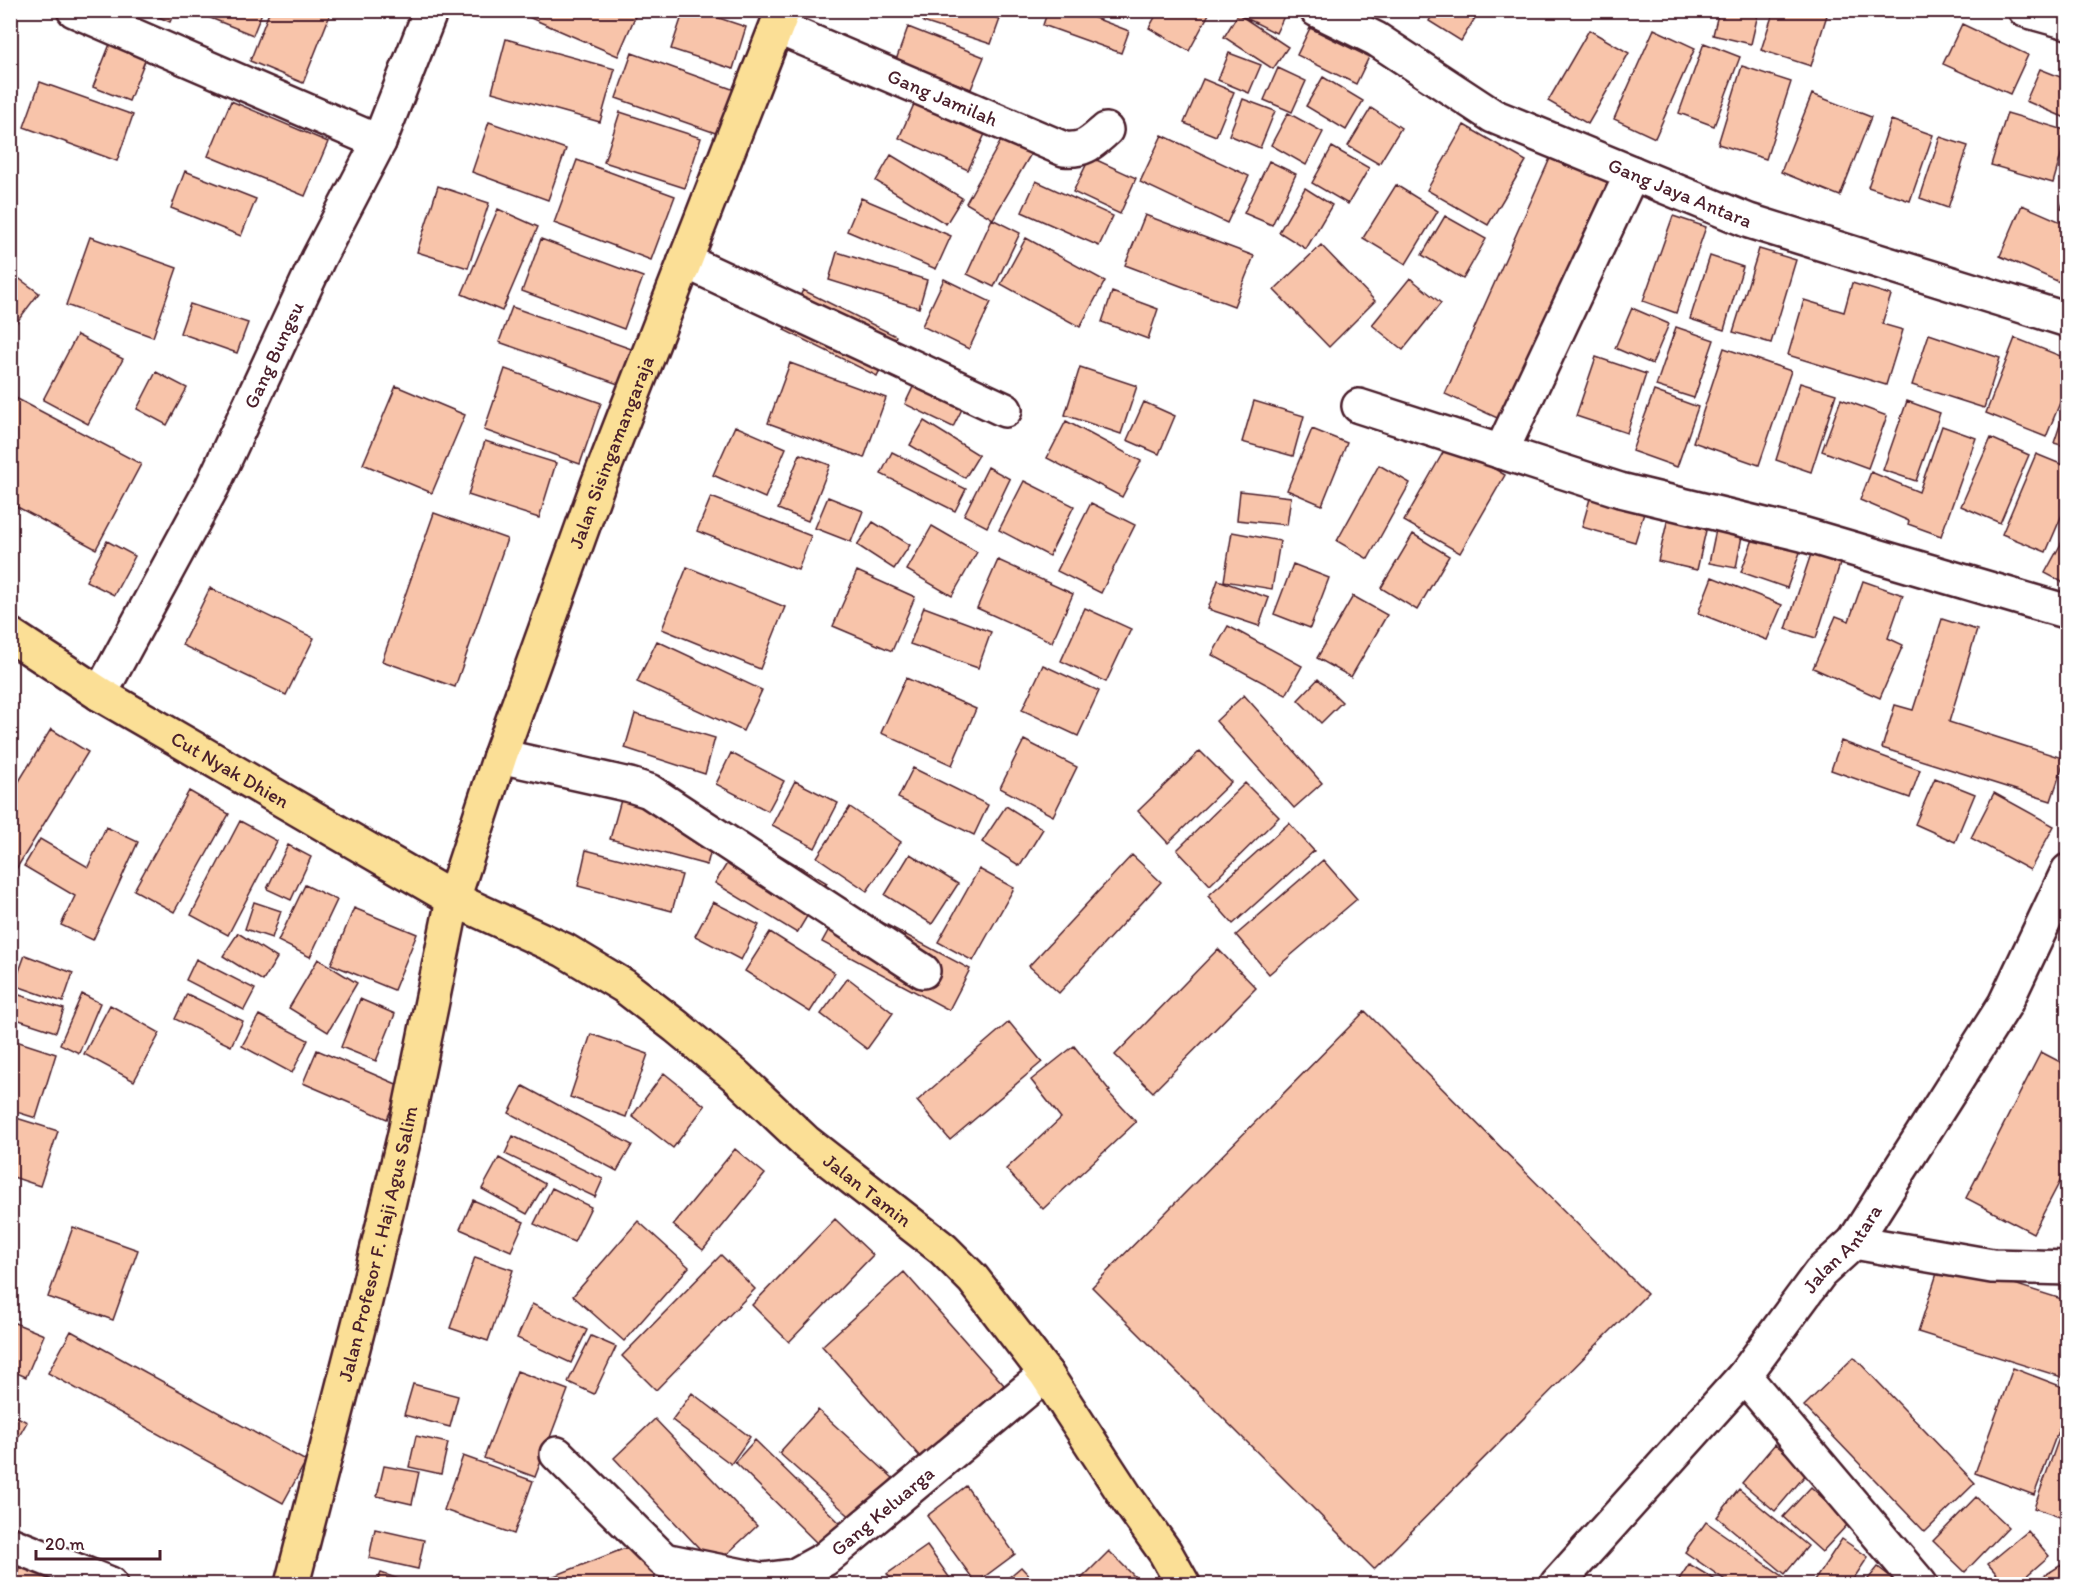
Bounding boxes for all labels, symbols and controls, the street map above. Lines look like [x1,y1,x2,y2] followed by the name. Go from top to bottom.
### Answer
[884,63,1001,131] street label: Gang Jamilah
[1605,153,1756,233] street label: Gang Jaya Antara
[238,298,309,412] street label: Gang Bungsu
[564,352,659,552] street label: Jalan Sisingamangaraja
[167,726,294,813] street label: Cut Nyak Dhien
[333,1104,422,1384] street label: Jalan Profesor F. Haji Agus Salim
[819,1148,916,1232] street label: Jalan Tamin
[1797,1199,1887,1298] street label: Jalan Antara
[826,1461,939,1561] street label: Gang Keluarga
[36,1523,160,1561] scale bar
[45,1533,85,1555] text: 20 m

